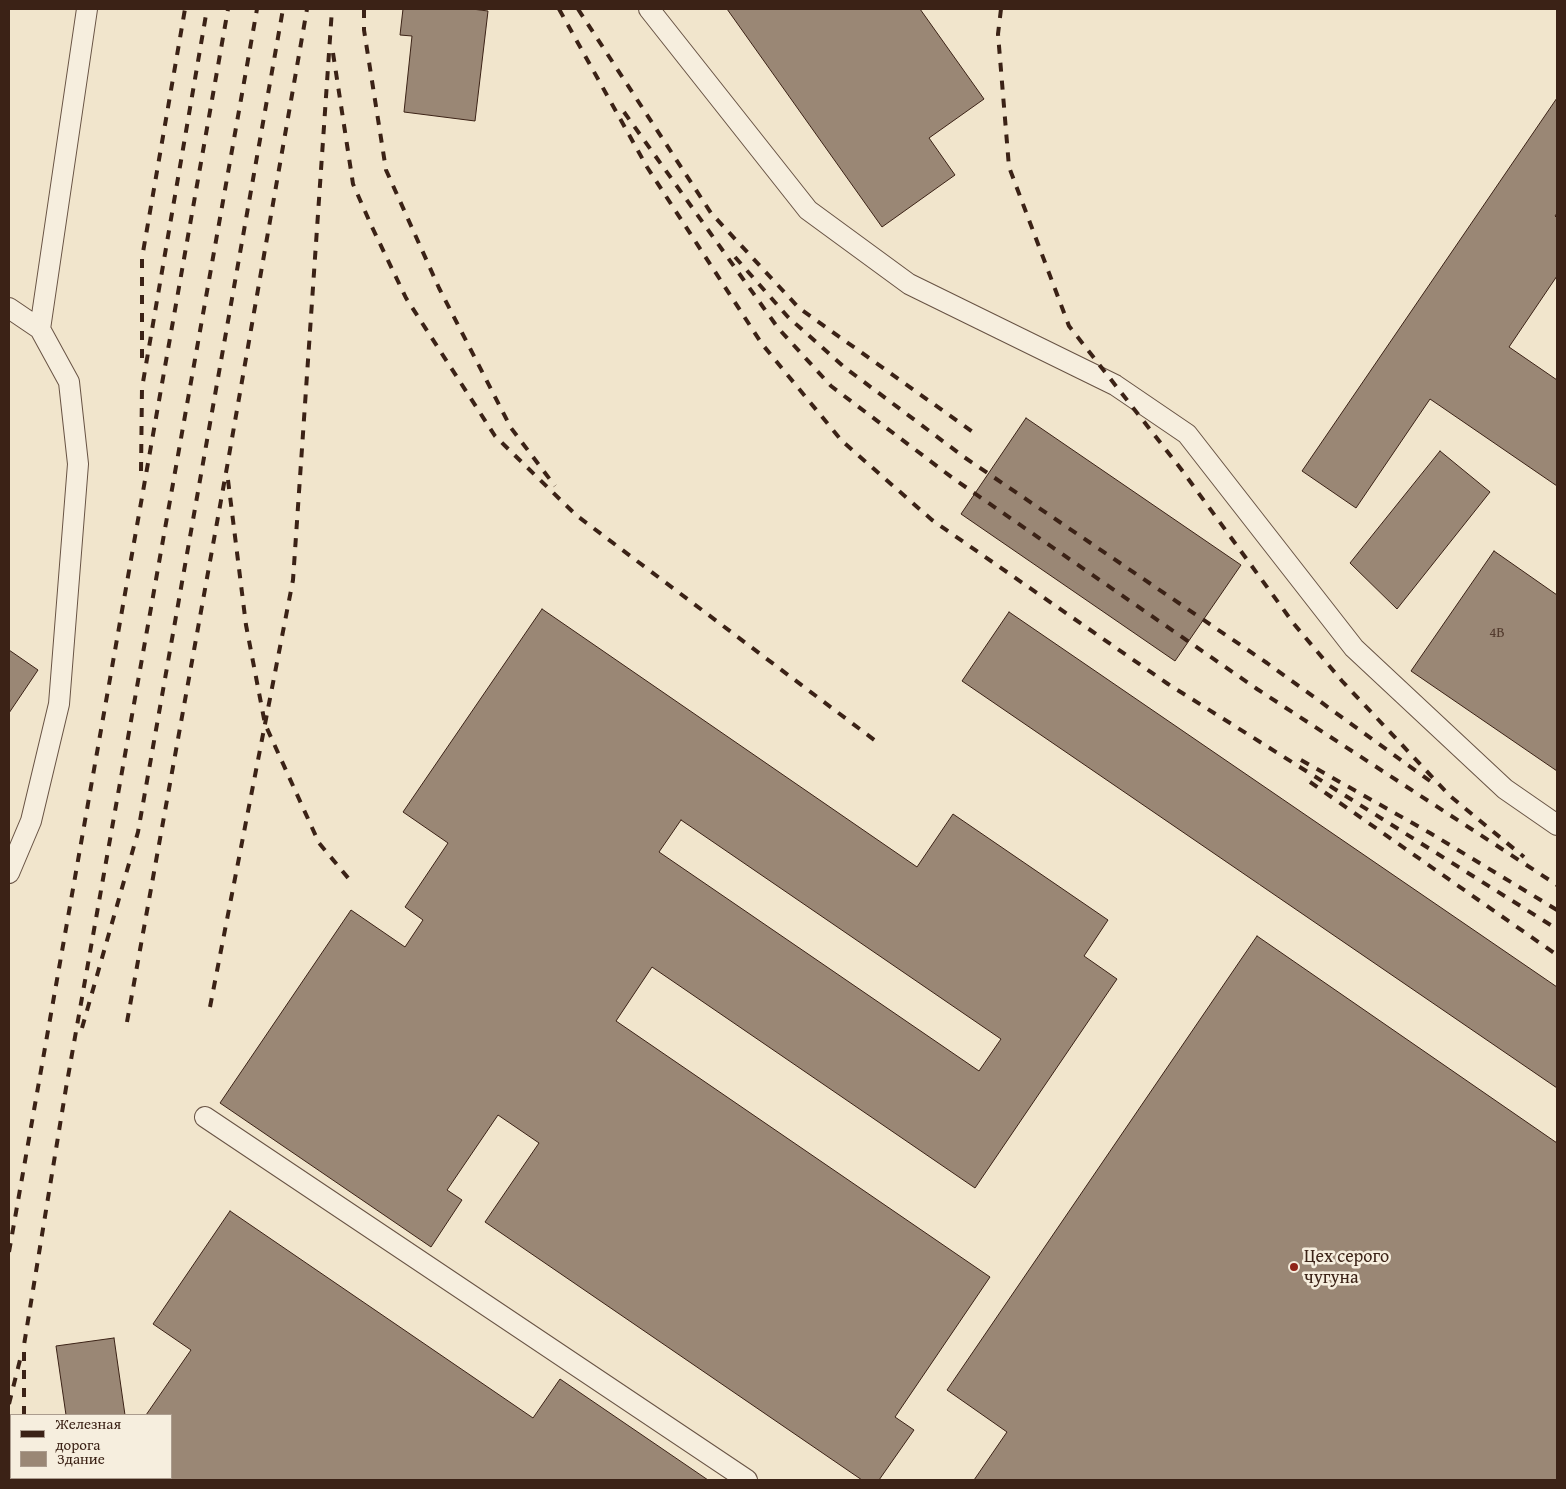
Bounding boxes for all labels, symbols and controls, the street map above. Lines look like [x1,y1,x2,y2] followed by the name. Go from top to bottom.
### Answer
[1489,624,1505,642] house number: 4В
[1304,1246,1389,1288] place label: Цех серого чугуна
[1288,1261,1300,1273] marker: Цех серого чугуна
[55,1413,121,1455] text: Железная дорога
[10,1414,172,1479] legend
[57,1448,105,1469] text: Здание

